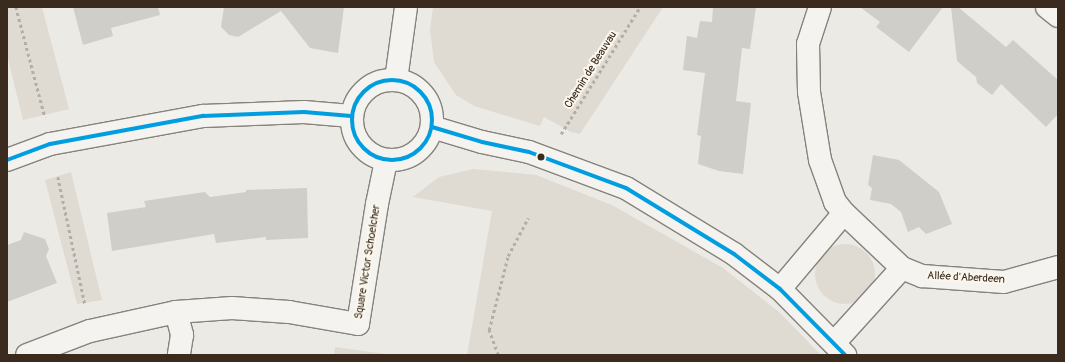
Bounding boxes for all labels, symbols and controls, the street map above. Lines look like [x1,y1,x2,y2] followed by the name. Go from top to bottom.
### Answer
[562,29,620,111] street label: Chemin de Beauvau
[536,152,546,162] unlabelled marker
[352,204,384,320] street label: Square Victor Schoelcher
[927,269,1005,287] street label: Allée d'Aberdeen

